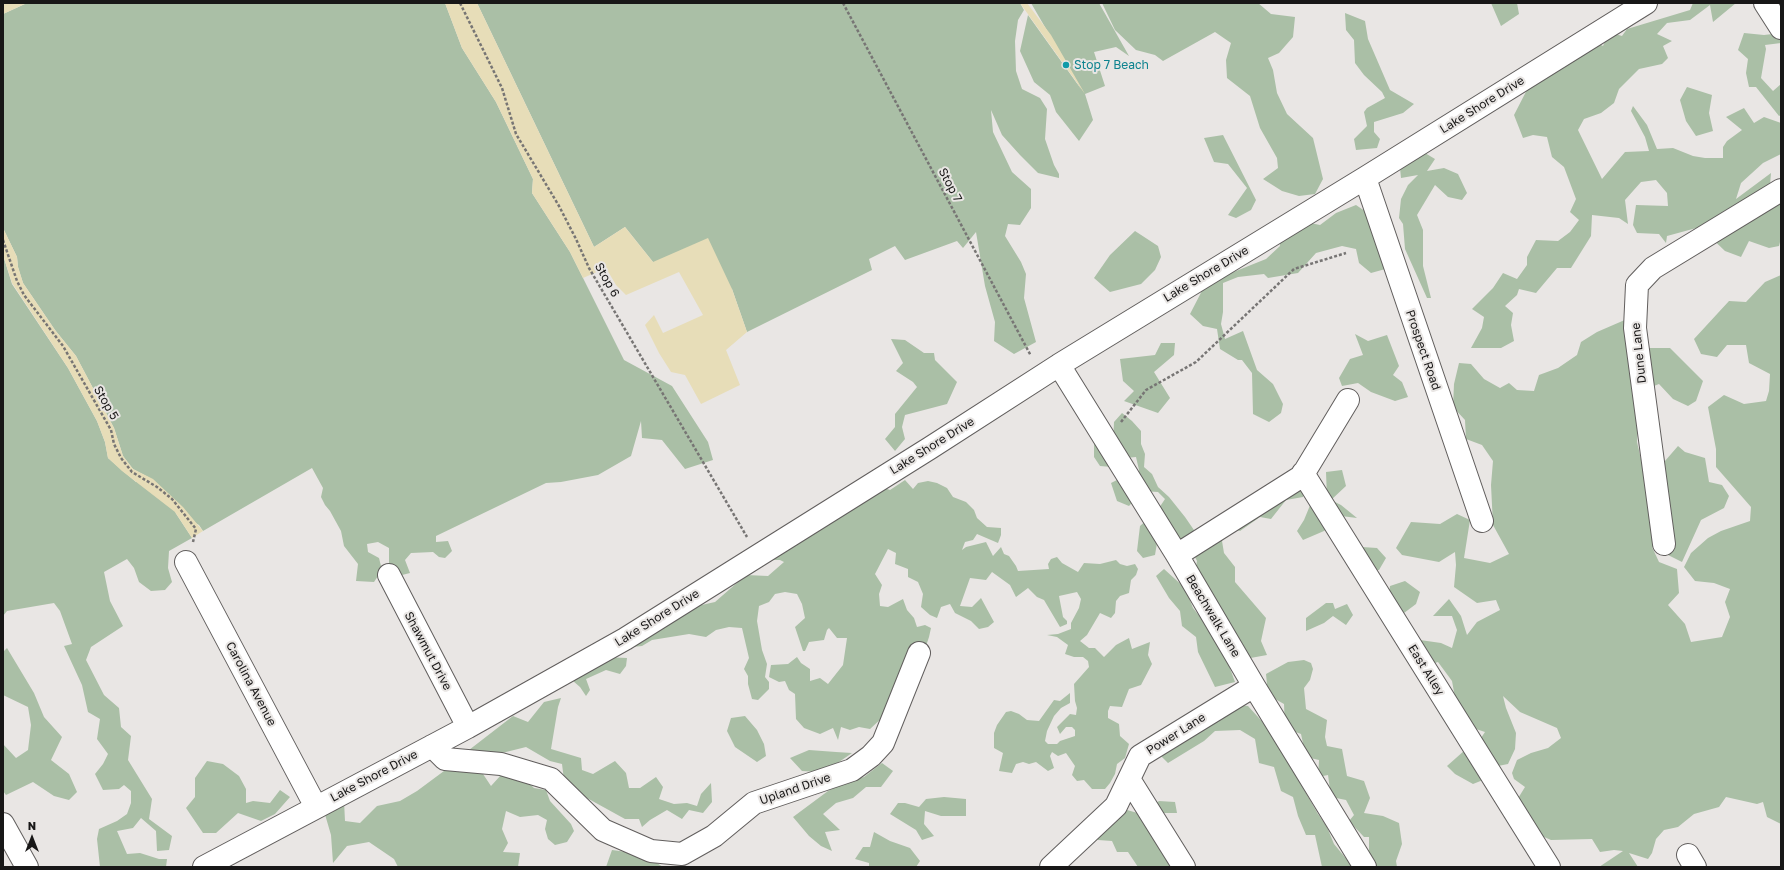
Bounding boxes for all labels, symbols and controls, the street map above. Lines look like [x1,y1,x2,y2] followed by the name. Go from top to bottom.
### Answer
[1074,58,1149,72] place label: Stop 7 Beach
[1061,60,1071,70] marker: Stop 7 Beach
[1437,73,1527,137] street label: Lake Shore Drive
[935,166,965,204] street label: Stop 7
[1161,243,1251,305] street label: Lake Shore Drive
[591,260,623,300] street label: Stop 6
[1403,308,1443,392] street label: Prospect Road
[1629,322,1649,384] street label: Dune Lane
[91,383,121,423] street label: Stop 5
[887,414,977,478] street label: Lake Shore Drive
[1183,572,1243,660] street label: Beachwalk Lane
[612,586,702,650] street label: Lake Shore Drive
[401,609,455,693] street label: Shawmut Drive
[223,639,279,729] street label: Carolina Avenue
[1405,642,1447,698] street label: East Alley
[1144,710,1208,758] street label: Power Lane
[328,747,420,805] street label: Lake Shore Drive
[758,770,832,808] street label: Upland Drive
[12,818,52,858] north arrow
[28,819,36,832] text: N

